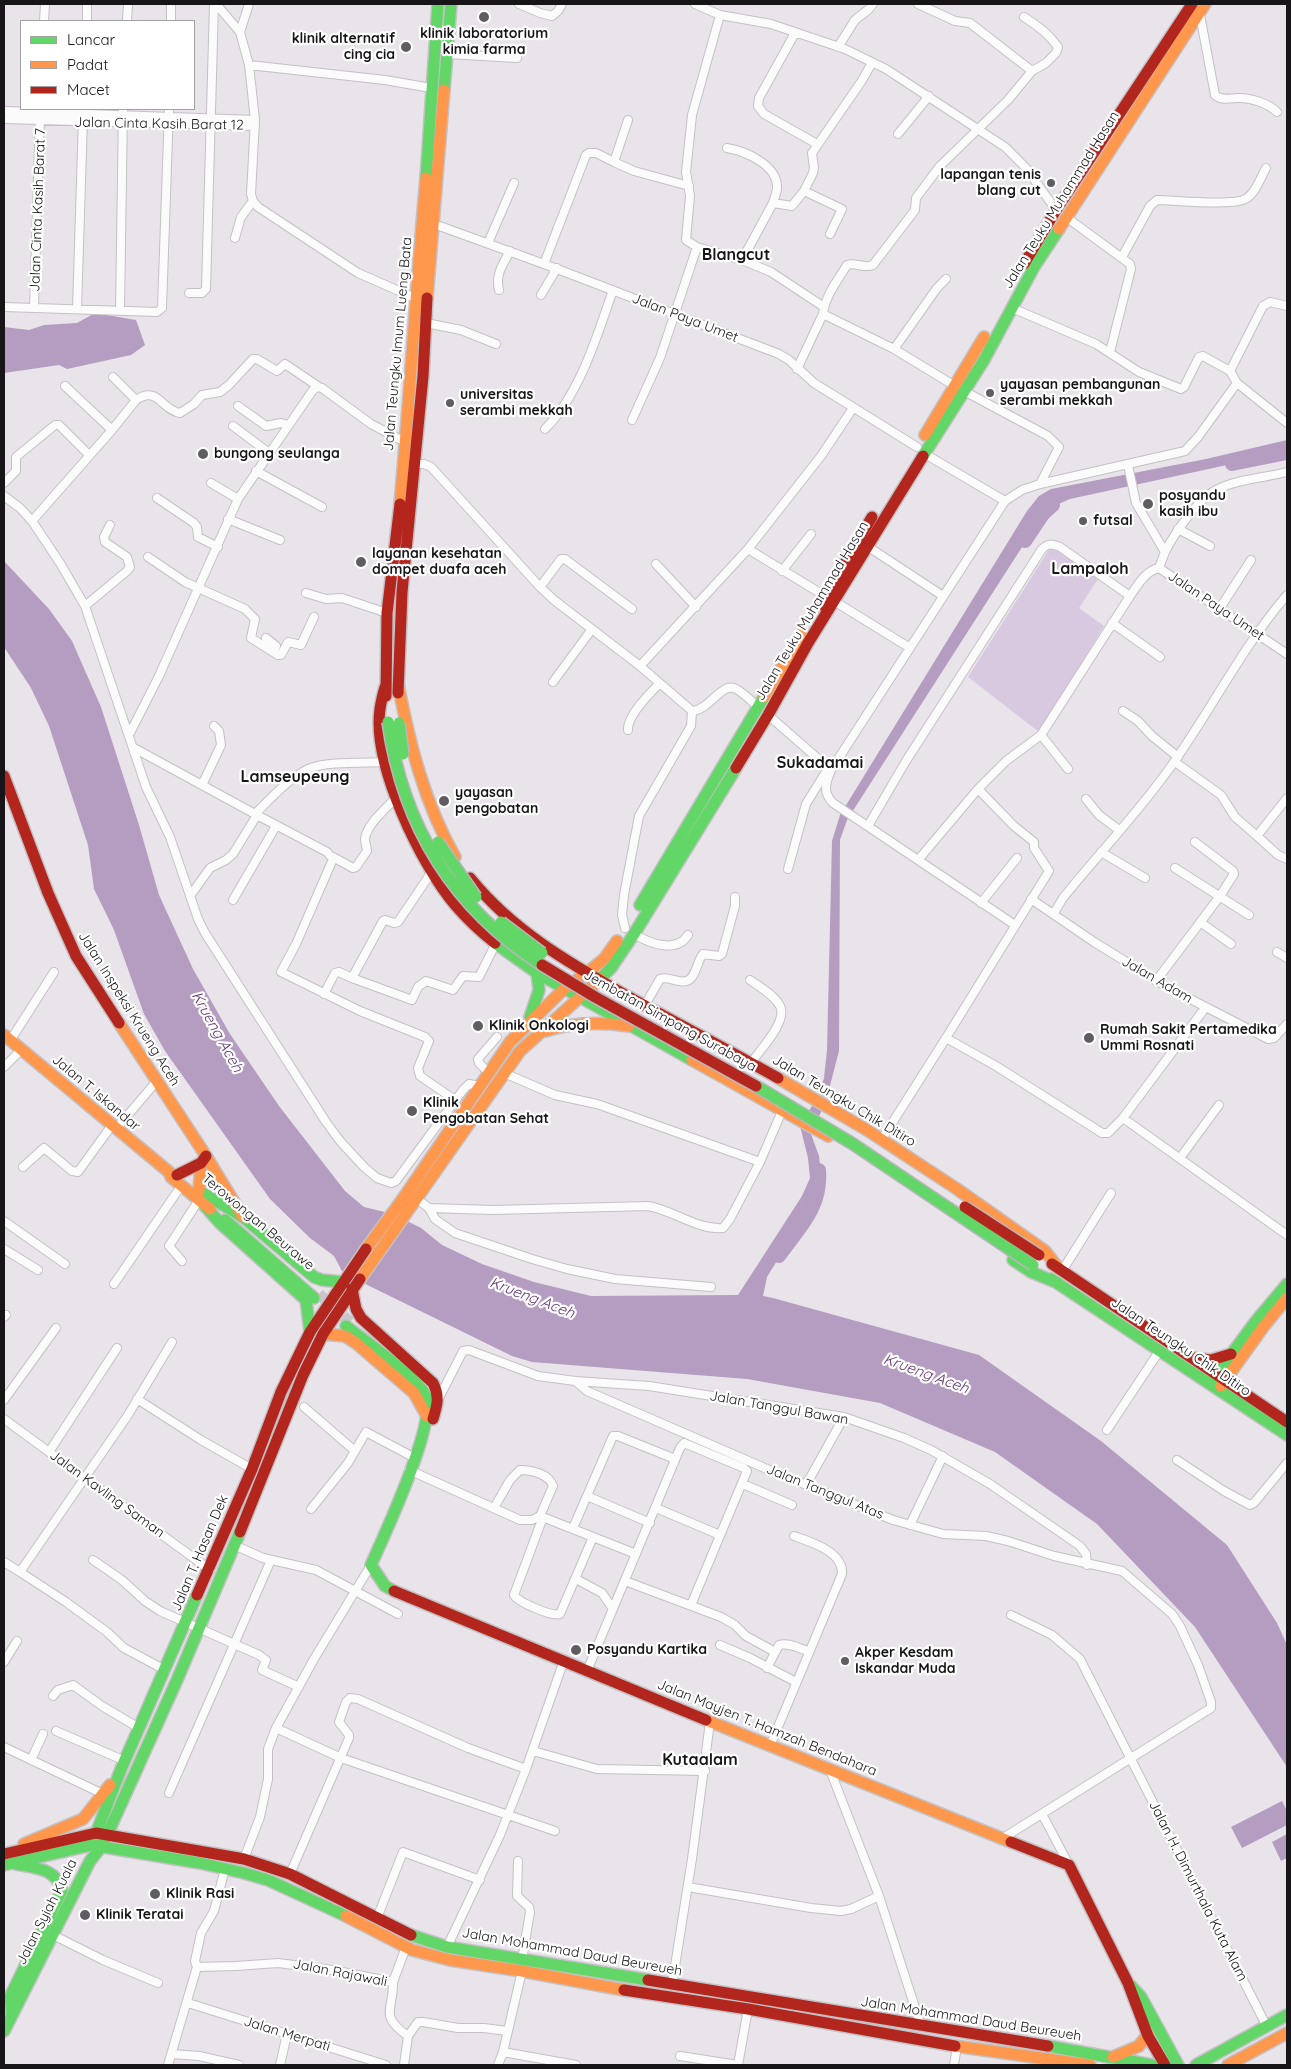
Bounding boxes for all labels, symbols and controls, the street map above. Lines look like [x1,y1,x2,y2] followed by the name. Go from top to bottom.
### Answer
[477,10,491,24] marker: klinik laboratorium kimia farma
[20,20,195,110] legend
[420,26,548,58] place label: klinik laboratorium kimia farma
[67,30,115,49] text: Lancar
[292,31,395,64] place label: klinik alternatif cing cia
[399,40,413,54] marker: klinik alternatif cing cia
[67,55,108,74] text: Padat
[67,80,110,99] text: Macet
[999,108,1123,292] street label: Jalan Teuku Muhammad Hasan
[74,114,244,134] street label: Jalan Cinta Kasih Barat 12
[27,128,49,292] street label: Jalan Cinta Kasih Barat 7
[940,167,1041,200] place label: lapangan tenis blang cut
[1045,177,1057,189] marker: lapangan tenis blang cut
[380,236,416,452] street label: Jalan Teungku Imum Lueng Bata
[702,245,770,265] district label: Blangcut
[629,290,741,346] street label: Jalan Paya Umet
[1000,377,1160,410] place label: yayasan pembangunan serambi mekkah
[460,387,573,420] place label: universitas serambi mekkah
[984,387,996,399] marker: yayasan pembangunan serambi mekkah
[444,397,456,409] marker: universitas serambi mekkah
[214,446,340,462] place label: bungong seulanga
[196,447,210,461] marker: bungong seulanga
[1159,488,1226,520] place label: posyandu kasih ibu
[1141,497,1155,511] marker: posyandu kasih ibu
[1093,513,1133,529] place label: futsal
[1077,515,1089,527] marker: futsal
[752,518,872,704] street label: Jalan Teuku Muhammad Hasan
[372,546,507,578] place label: layanan kesehatan dompet duafa aceh
[354,555,368,569] marker: layanan kesehatan dompet duafa aceh
[1051,559,1129,579] district label: Lampaloh
[1165,568,1267,644] street label: Jalan Paya Umet
[777,753,863,773] district label: Sukadamai
[241,767,349,787] district label: Lamseupeung
[455,785,538,818] place label: yayasan pengobatan
[437,794,451,808] marker: yayasan pengobatan
[74,929,184,1089] street label: Jalan Inspeksi Krueng Aceh
[1119,953,1195,1007] street label: Jalan Adam
[581,966,759,1076] street label: Jembatan Simpang Surabaya
[187,989,247,1075] water label: Krueng Aceh
[489,1018,589,1034] place label: Klinik Onkologi
[471,1019,485,1033] marker: Klinik Onkologi
[1100,1022,1277,1054] place label: Rumah Sakit Pertamedika Ummi Rosnati
[1082,1031,1096,1045] marker: Rumah Sakit Pertamedika Ummi Rosnati
[48,1051,144,1135] street label: Jalan T. Iskandar
[769,1051,919,1151] street label: Jalan Teungku Chik Ditiro
[423,1095,549,1128] place label: Klinik Pengobatan Sehat
[405,1104,419,1118] marker: Klinik Pengobatan Sehat
[198,1170,318,1274] street label: Terowongan Beurawe
[487,1274,577,1322] water label: Krueng Aceh
[1108,1294,1254,1400] street label: Jalan Teungku Chik Ditiro
[881,1350,971,1398] water label: Krueng Aceh
[708,1388,850,1428] street label: Jalan Tanggul Bawan
[46,1447,168,1541] street label: Jalan Kavling Saman
[764,1461,886,1523] street label: Jalan Tanggul Atas
[168,1492,232,1614] street label: Jalan T. Hasan Dek
[587,1642,707,1658] place label: Posyandu Kartika
[569,1643,583,1657] marker: Posyandu Kartika
[855,1645,955,1678] place label: Akper Kesdam Iskandar Muda
[839,1655,851,1667] marker: Akper Kesdam Iskandar Muda
[655,1676,879,1780] street label: Jalan Mayjen T. Hamzah Bendahara
[662,1750,738,1770] district label: Kutaalam
[1145,1798,1251,1984] street label: Jalan H. Dimurthala Kuta Alam
[13,1856,81,1968] street label: Jalan Syiah Kuala
[166,1886,234,1902] place label: Klinik Rasi
[148,1887,162,1901] marker: Klinik Rasi
[96,1907,184,1923] place label: Klinik Teratai
[78,1908,92,1922] marker: Klinik Teratai
[461,1924,683,1980] street label: Jalan Mohammad Daud Beureueh
[292,1956,388,1990] street label: Jalan Rajawali
[859,1993,1083,2045] street label: Jalan Mohammad Daud Beureueh
[242,2013,332,2055] street label: Jalan Merpati

